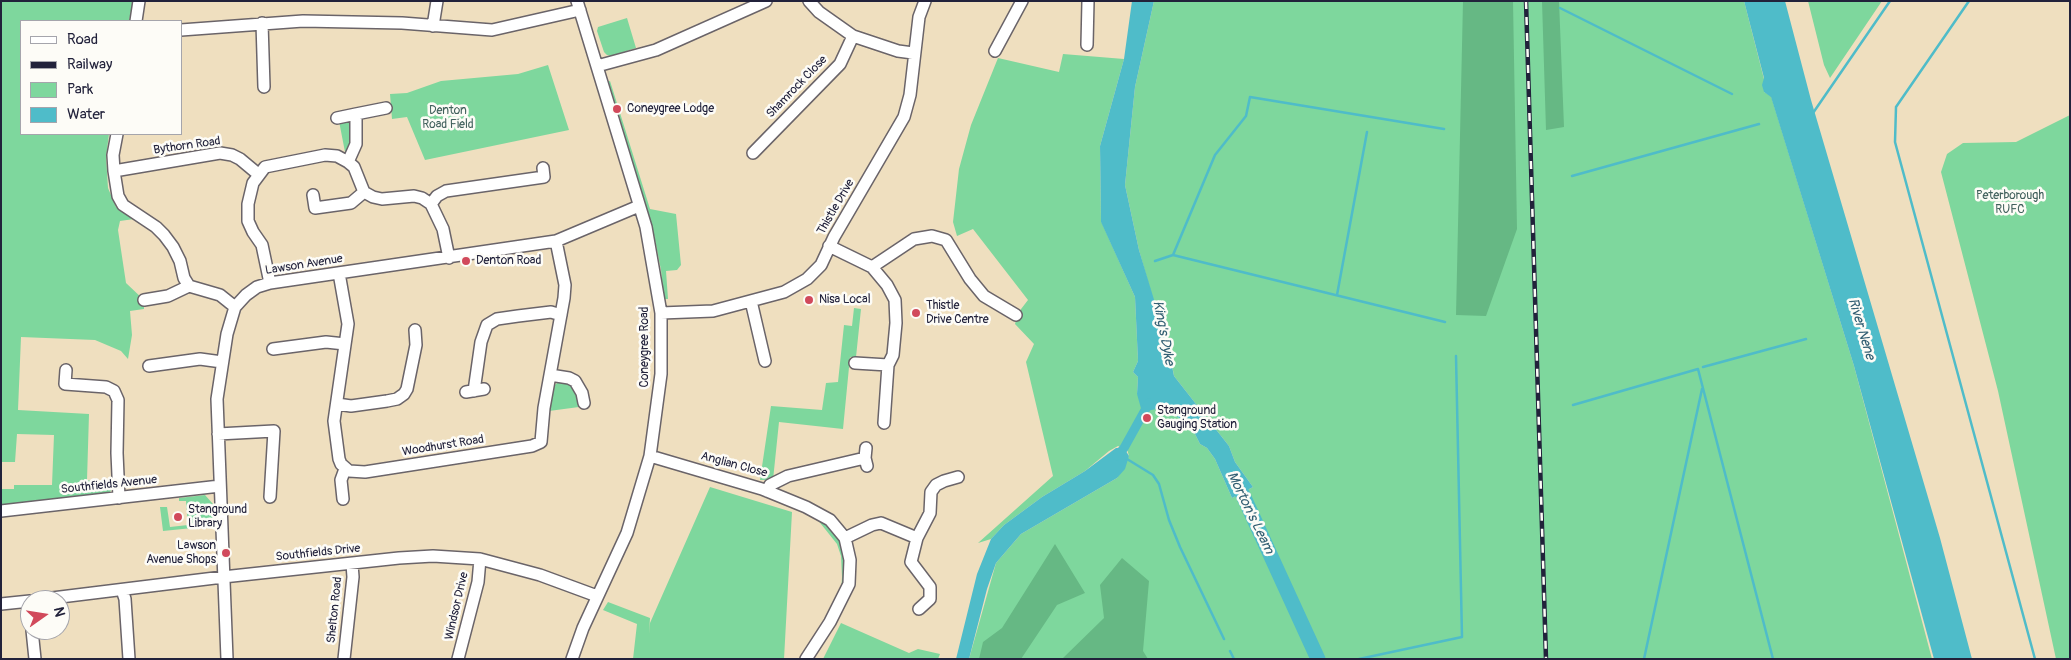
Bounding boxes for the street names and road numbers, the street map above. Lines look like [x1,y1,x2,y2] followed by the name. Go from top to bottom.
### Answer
[764,53,830,121] street label: Shamrock Close
[153,134,221,158] street label: Bythorn Road
[814,177,858,237] street label: Thistle Drive
[264,252,344,278] street label: Lawson Avenue
[638,307,652,387] street label: Coneygree Road
[401,432,485,460] street label: Woodhurst Road
[699,449,769,481] street label: Anglian Close
[60,473,158,497] street label: Southfields Avenue
[275,541,361,565] street label: Southfields Drive
[442,571,472,641] street label: Windsor Drive
[324,576,346,644] street label: Shelton Road

